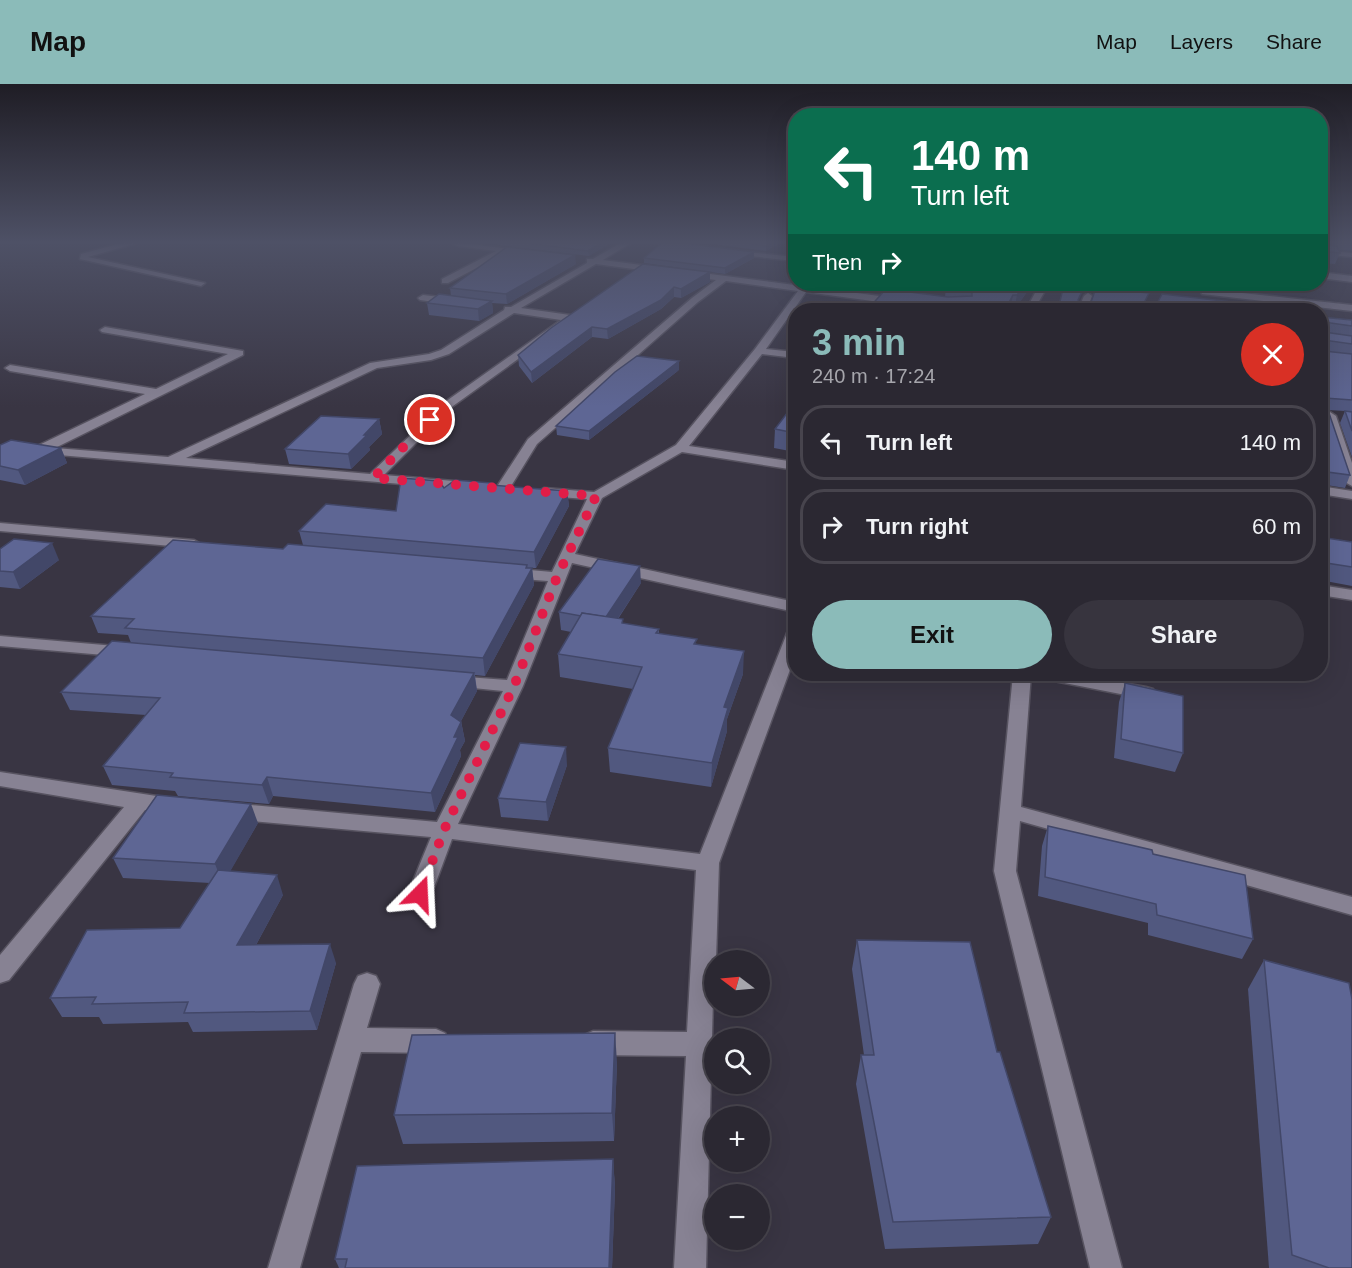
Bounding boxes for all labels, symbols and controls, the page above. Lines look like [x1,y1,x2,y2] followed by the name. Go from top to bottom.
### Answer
[30,26,86,57] text: Map
[1096,30,1137,53] text: Map
[1170,30,1233,53] text: Layers
[1266,30,1322,53] text: Share
[812,132,890,210] icon: left
[911,132,1030,179] text: 140 m
[911,181,1009,211] text: Turn left
[874,246,907,279] icon: right
[812,250,862,275] text: Then
[812,322,906,363] text: 3 min
[1241,323,1304,386] button: close
[812,365,935,387] text: 240 m · 17:24
[404,394,455,445] pin
[413,403,446,436] icon: arrive
[815,426,848,459] icon: left
[866,430,952,455] text: Turn left
[1240,430,1301,455] text: 140 m
[815,510,848,543] icon: right
[866,514,968,539] text: Turn right
[1252,514,1301,539] text: 60 m
[812,600,1052,669] button: Exit
[1064,600,1304,669] button: Share
[388,862,452,926] position arrow
[704,950,770,1016] north arrow
[704,950,770,1250] map controls
[704,1028,770,1094] button: search
[704,1106,770,1172] button: +
[704,1184,770,1250] button: −

